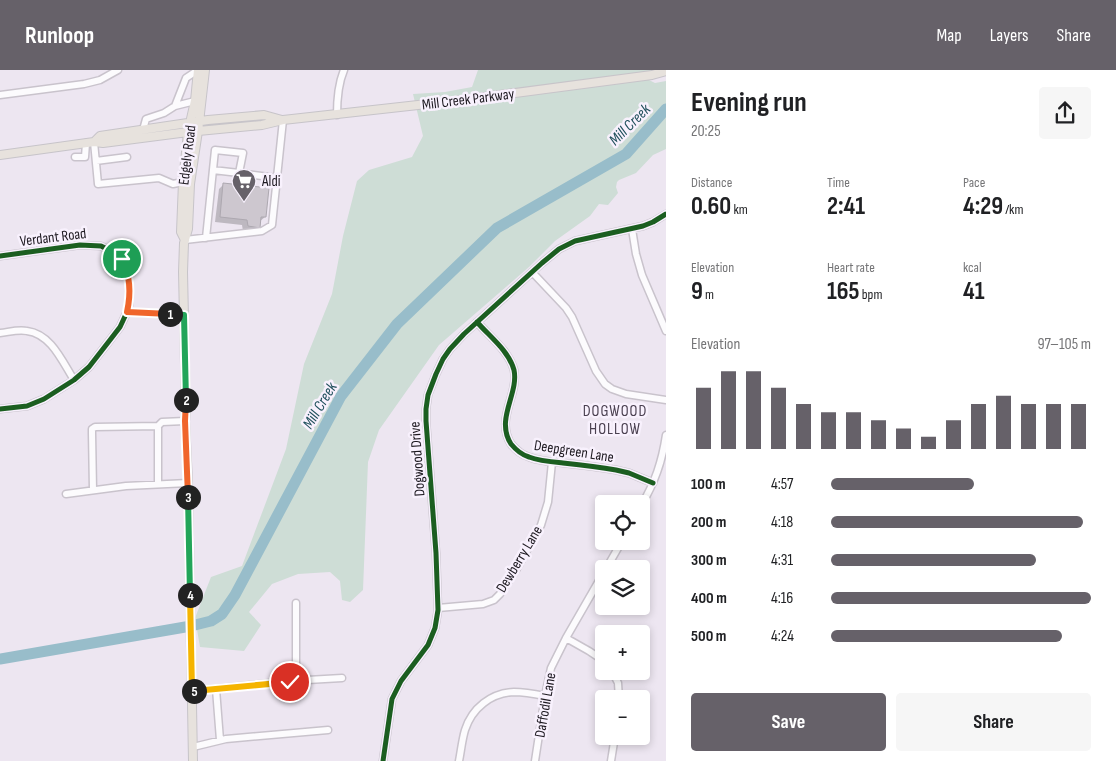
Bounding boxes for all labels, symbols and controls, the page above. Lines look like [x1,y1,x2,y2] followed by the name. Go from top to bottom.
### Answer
[25,21,94,50] text: Runloop
[937,25,962,46] text: Map
[990,25,1029,46] text: Layers
[1057,25,1091,46] text: Share
[421,84,515,115] street label: Mill Creek Parkway
[691,86,807,119] text: Evening run
[1039,87,1091,139] button: share
[605,100,655,150] water label: Mill Creek
[691,122,721,141] text: 20:25
[174,124,201,186] street label: Edgely Road
[231,168,257,202] supermarket icon: Aldi
[261,172,281,191] place label: Aldi
[691,174,732,191] text: Distance
[827,174,850,191] text: Time
[963,174,985,191] text: Pace
[691,191,731,222] text: 0.60
[827,191,865,222] text: 2:41
[963,191,1003,222] text: 4:29
[731,201,748,218] text: km
[1003,201,1023,218] text: /km
[19,224,87,251] street label: Verdant Road
[101,238,143,280] pin
[108,245,136,273] icon: arrive
[691,259,734,276] text: Elevation
[827,259,875,276] text: Heart rate
[963,259,982,276] text: kcal
[691,276,703,307] text: 9
[827,276,860,307] text: 165
[963,276,984,307] text: 41
[703,286,714,303] text: m
[860,286,882,303] text: bpm
[158,302,182,326] pin: 1
[168,306,173,323] text: 1
[691,335,740,354] text: Elevation
[1037,335,1091,354] text: 97–105 m
[299,378,342,432] water label: Mill Creek
[174,388,198,412] pin: 2
[183,392,190,409] text: 2
[583,402,647,439] district label: DOGWOOD HOLLOW
[405,421,430,497] street label: Dogwood Drive
[533,436,615,467] street label: Deepgreen Lane
[691,475,726,494] text: 100 m
[771,475,793,494] text: 4:57
[176,484,200,510] pin: 3
[185,489,192,506] text: 3
[595,495,650,745] map controls
[595,495,650,550] button: locate
[691,513,726,532] text: 200 m
[771,513,793,532] text: 4:18
[492,522,547,596] street label: Dewberry Lane
[691,551,727,570] text: 300 m
[771,551,793,570] text: 4:31
[595,560,650,615] button: layers
[178,582,202,608] pin: 4
[187,587,194,604] text: 4
[691,589,727,608] text: 400 m
[771,589,793,608] text: 4:16
[595,625,650,680] button: +
[691,627,726,646] text: 500 m
[771,627,794,646] text: 4:24
[269,661,311,703] pin
[276,668,304,696] icon: check
[530,671,561,739] street label: Daffodil Lane
[182,678,206,704] pin: 5
[191,683,198,700] text: 5
[595,690,650,745] button: −
[691,693,886,751] button: Save
[896,693,1091,751] button: Share

